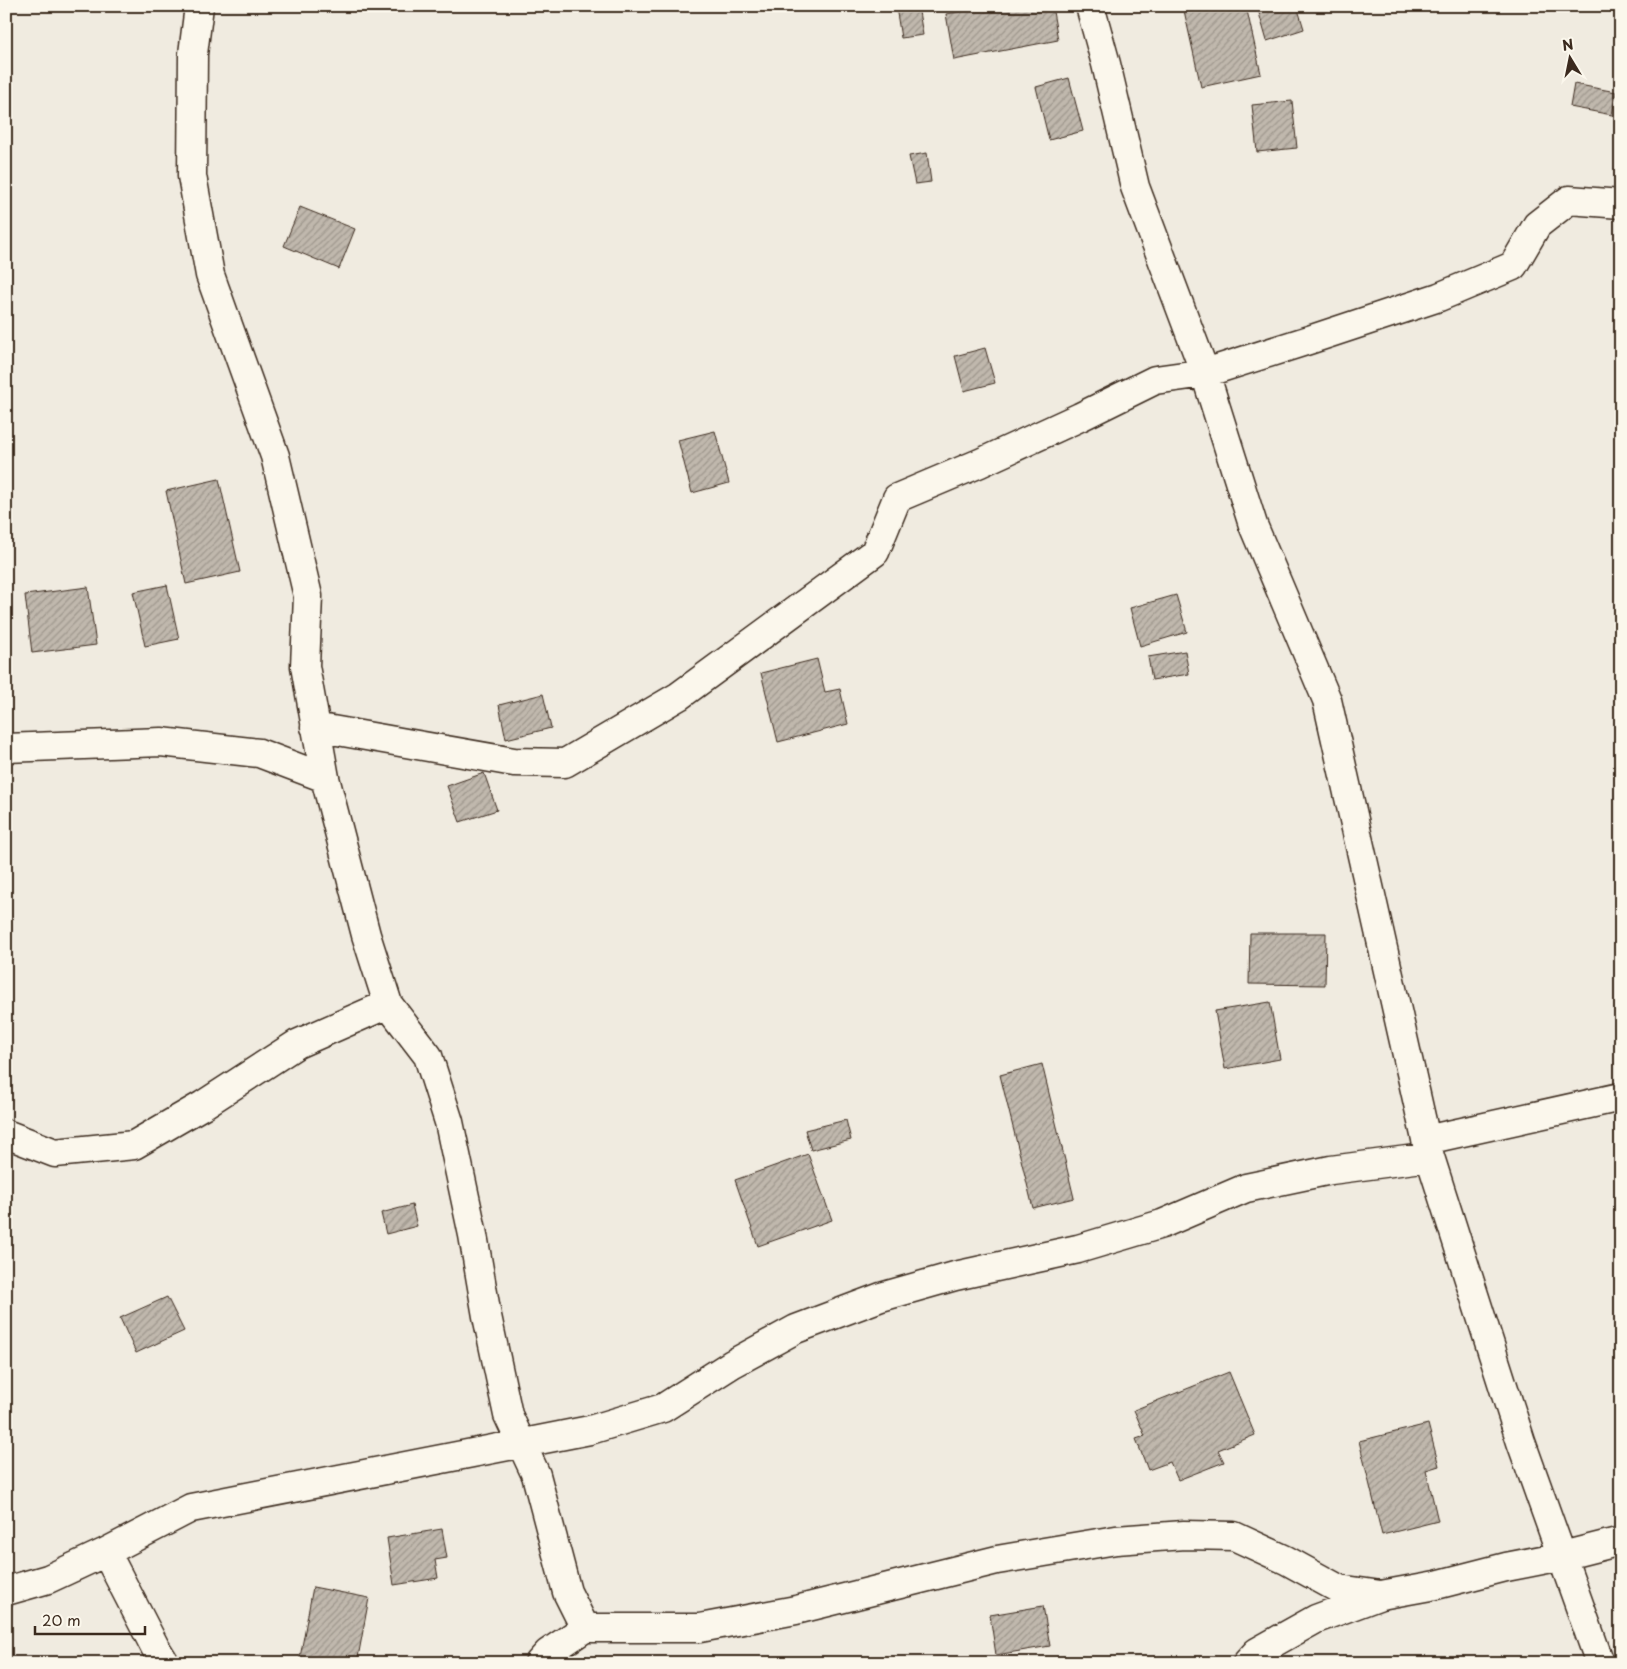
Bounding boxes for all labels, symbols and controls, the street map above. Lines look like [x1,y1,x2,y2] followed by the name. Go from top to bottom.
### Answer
[1544,32,1594,82] north arrow
[1560,33,1575,56] text: N
[35,1604,145,1636] scale bar
[42,1608,81,1631] text: 20 m

